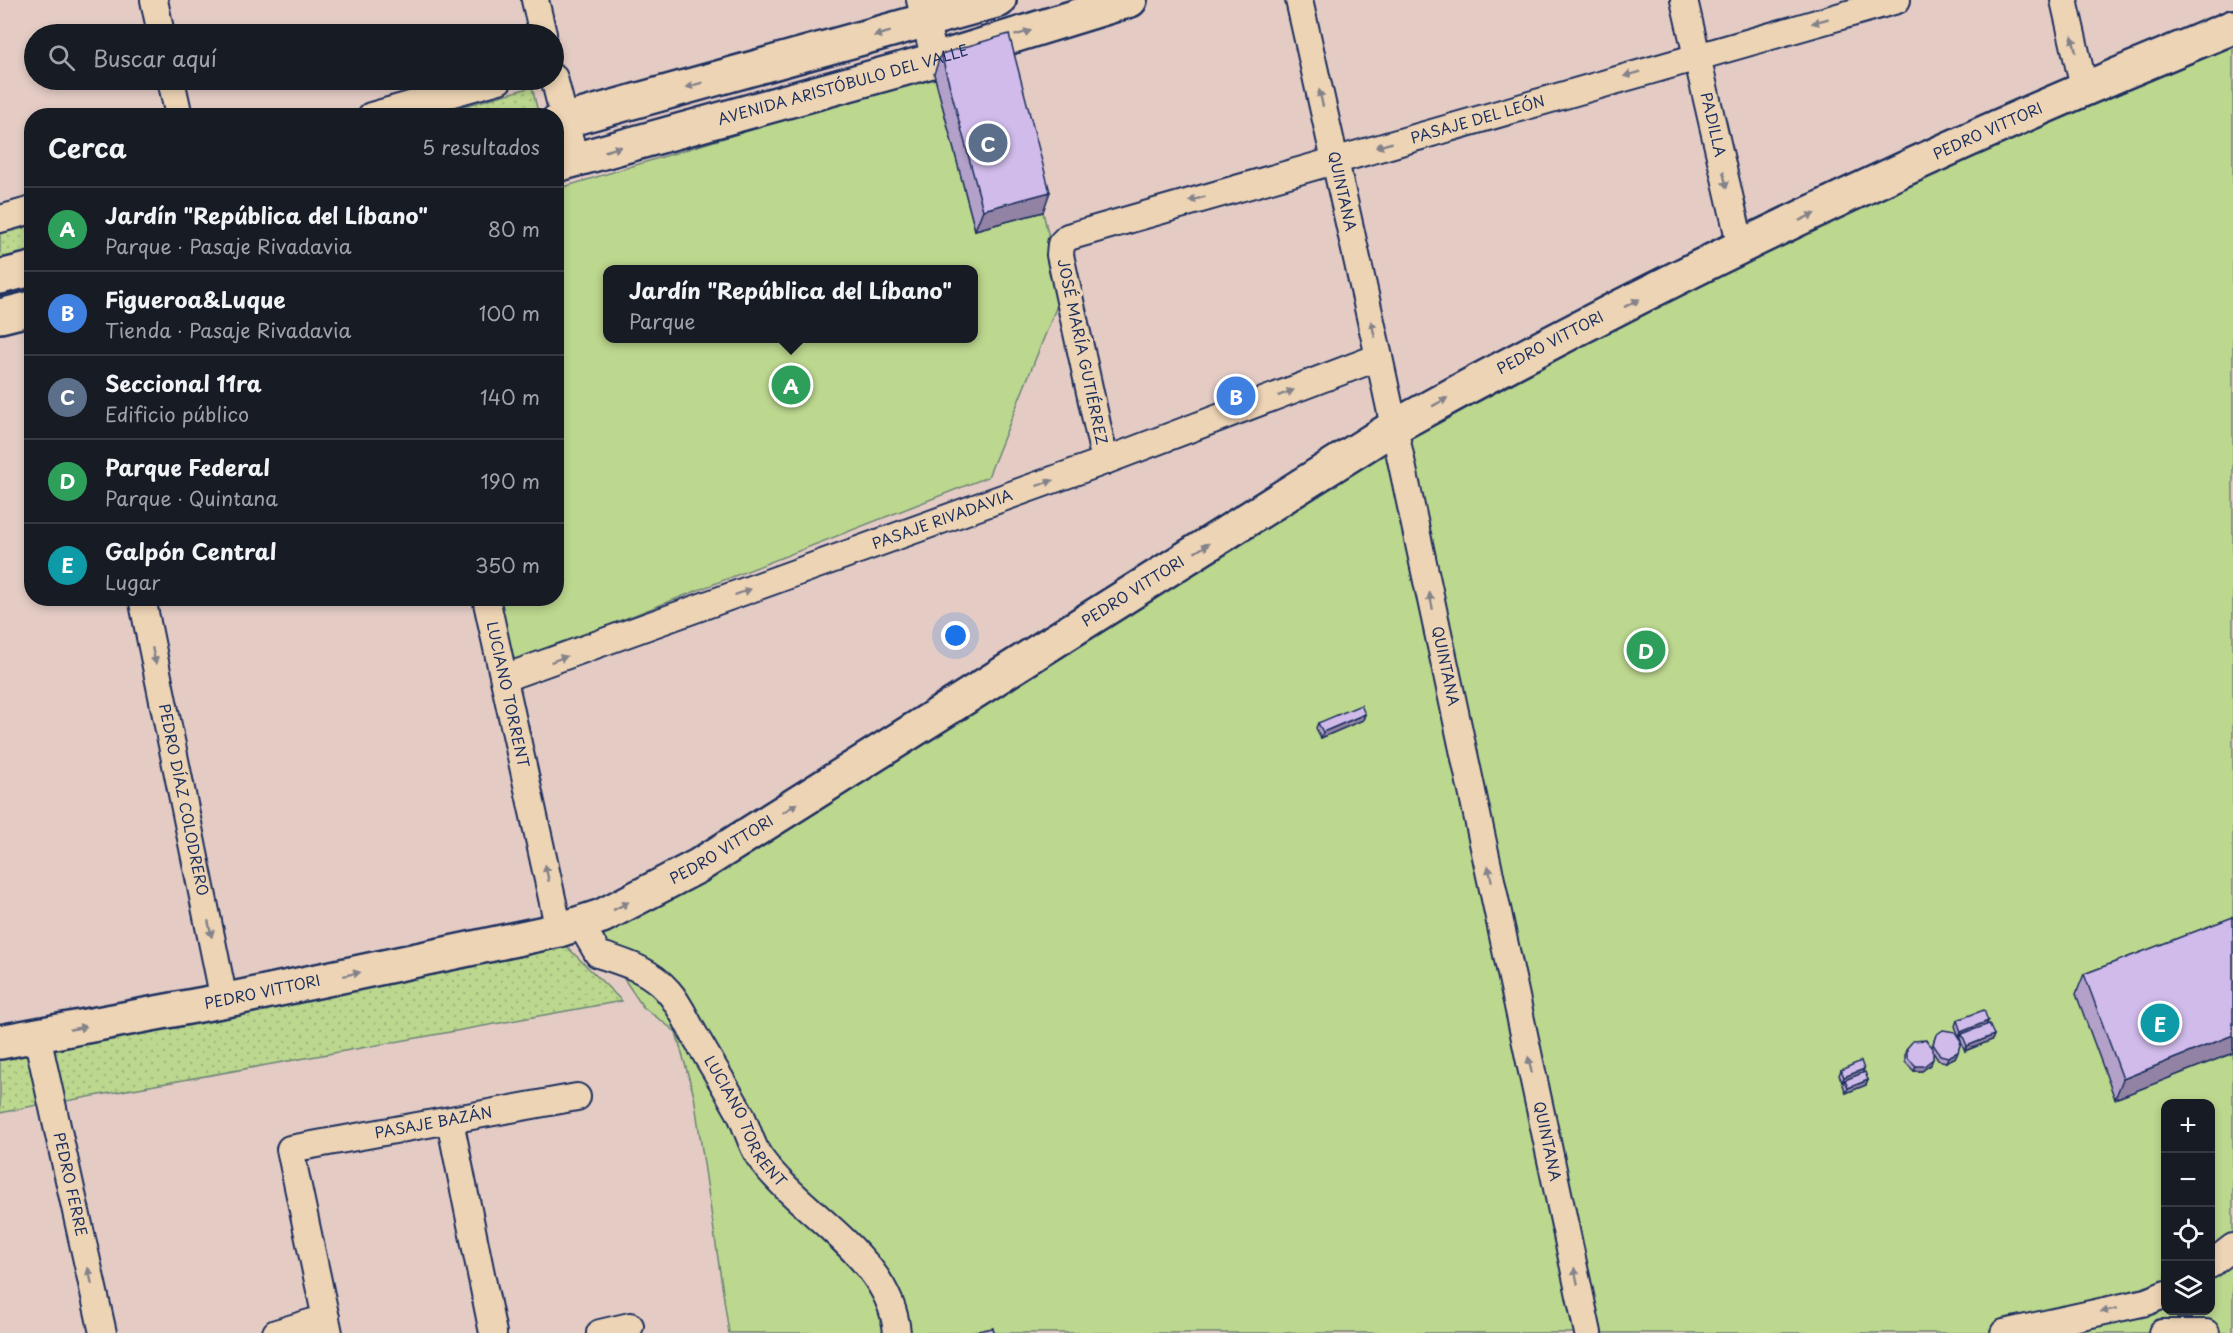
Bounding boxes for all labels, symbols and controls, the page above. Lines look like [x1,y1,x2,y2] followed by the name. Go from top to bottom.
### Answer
[1811,17,1829,27] one-way arrow
[24,24,564,90] search box
[1014,28,1032,37] one-way arrow
[873,30,891,39] one-way arrow
[2068,35,2078,53] one-way arrow
[715,37,971,130] street label: AVENIDA ARISTÓBULO DEL VALLE
[45,41,78,74] icon: search
[93,41,217,74] text: Buscar aquí
[1623,70,1641,79] one-way arrow
[685,81,703,90] one-way arrow
[1316,88,1325,107] one-way arrow
[1408,88,1547,149] street label: PASAJE DEL LEÓN
[1696,90,1733,159] street label: PADILLA
[1929,96,2046,165] street label: PEDRO VITTORI
[968,120,1008,166] pin: C
[48,128,127,167] text: Cerca
[422,132,540,162] text: 5 resultados
[1375,141,1393,150] one-way arrow
[604,144,622,153] one-way arrow
[1323,149,1363,233] street label: QUINTANA
[1721,171,1730,190] one-way arrow
[1188,195,1206,204] one-way arrow
[105,198,428,231] text: Jardín "República del Líbano"
[1798,212,1815,221] one-way arrow
[60,214,75,244] text: A
[488,214,540,244] text: 80 m
[105,231,352,261] text: Parque · Pasaje Rivadavia
[1053,257,1114,447] street label: JOSÉ MARÍA GUTIÉRREZ
[603,265,978,343] popup
[629,273,952,306] text: Jardín "República del Líbano"
[105,282,286,315] text: Figueroa&Luque
[61,298,74,328] text: B
[479,298,540,328] text: 100 m
[1623,298,1640,307] one-way arrow
[1492,304,1607,379] street label: PEDRO VITTORI
[629,306,695,336] text: Parque
[105,315,351,345] text: Tienda · Pasaje Rivadavia
[1368,319,1377,338] one-way arrow
[772,362,810,408] pin: A
[105,366,262,399] text: Seccional 11ra
[1216,374,1256,418] pin: B
[60,382,75,412] text: C
[480,382,540,412] text: 140 m
[1277,387,1295,397] one-way arrow
[1432,397,1449,407] one-way arrow
[105,399,249,429] text: Edificio público
[105,450,270,483] text: Parque Federal
[60,466,75,496] text: D
[481,466,540,496] text: 190 m
[1036,477,1054,487] one-way arrow
[868,482,1015,554] street label: PASAJE RIVADAVIA
[105,483,278,513] text: Parque · Quintana
[105,534,277,567] text: Galpón Central
[1194,543,1210,554] one-way arrow
[1076,549,1188,631] street label: PEDRO VITTORI
[61,550,74,580] text: E
[475,550,540,580] text: 350 m
[105,567,160,597] text: Lugar
[734,587,752,596] one-way arrow
[1426,592,1436,610] one-way arrow
[482,619,536,770] street label: LUCIANO TORRENT
[941,621,970,650] your location
[1427,624,1466,708] street label: QUINTANA
[1626,628,1666,672] pin: D
[149,647,159,665] one-way arrow
[551,653,569,663] one-way arrow
[154,701,215,898] street label: PEDRO DÍAZ COLODRERO
[782,802,798,813] one-way arrow
[665,808,777,889] street label: PEDRO VITTORI
[541,864,551,883] one-way arrow
[1484,865,1494,883] one-way arrow
[613,901,630,911] one-way arrow
[205,920,215,938] one-way arrow
[202,968,322,1014] street label: PEDRO VITTORI
[343,969,362,978] one-way arrow
[2140,1000,2180,1046] pin: E
[69,1023,88,1032] one-way arrow
[699,1051,793,1192] street label: LUCIANO TORRENT
[1525,1055,1535,1074] one-way arrow
[1529,1099,1568,1183] street label: QUINTANA
[2161,1099,2215,1315] map controls
[2161,1099,2215,1153] button: +
[373,1100,494,1143] street label: PASAJE BAZÁN
[49,1130,94,1238] street label: PEDRO FERRE
[2161,1153,2215,1207] button: −
[2161,1207,2215,1261] button: locate
[2161,1261,2215,1315] button: layers
[85,1266,94,1285] one-way arrow
[1570,1267,1580,1285] one-way arrow
[2100,1306,2119,1315] one-way arrow

